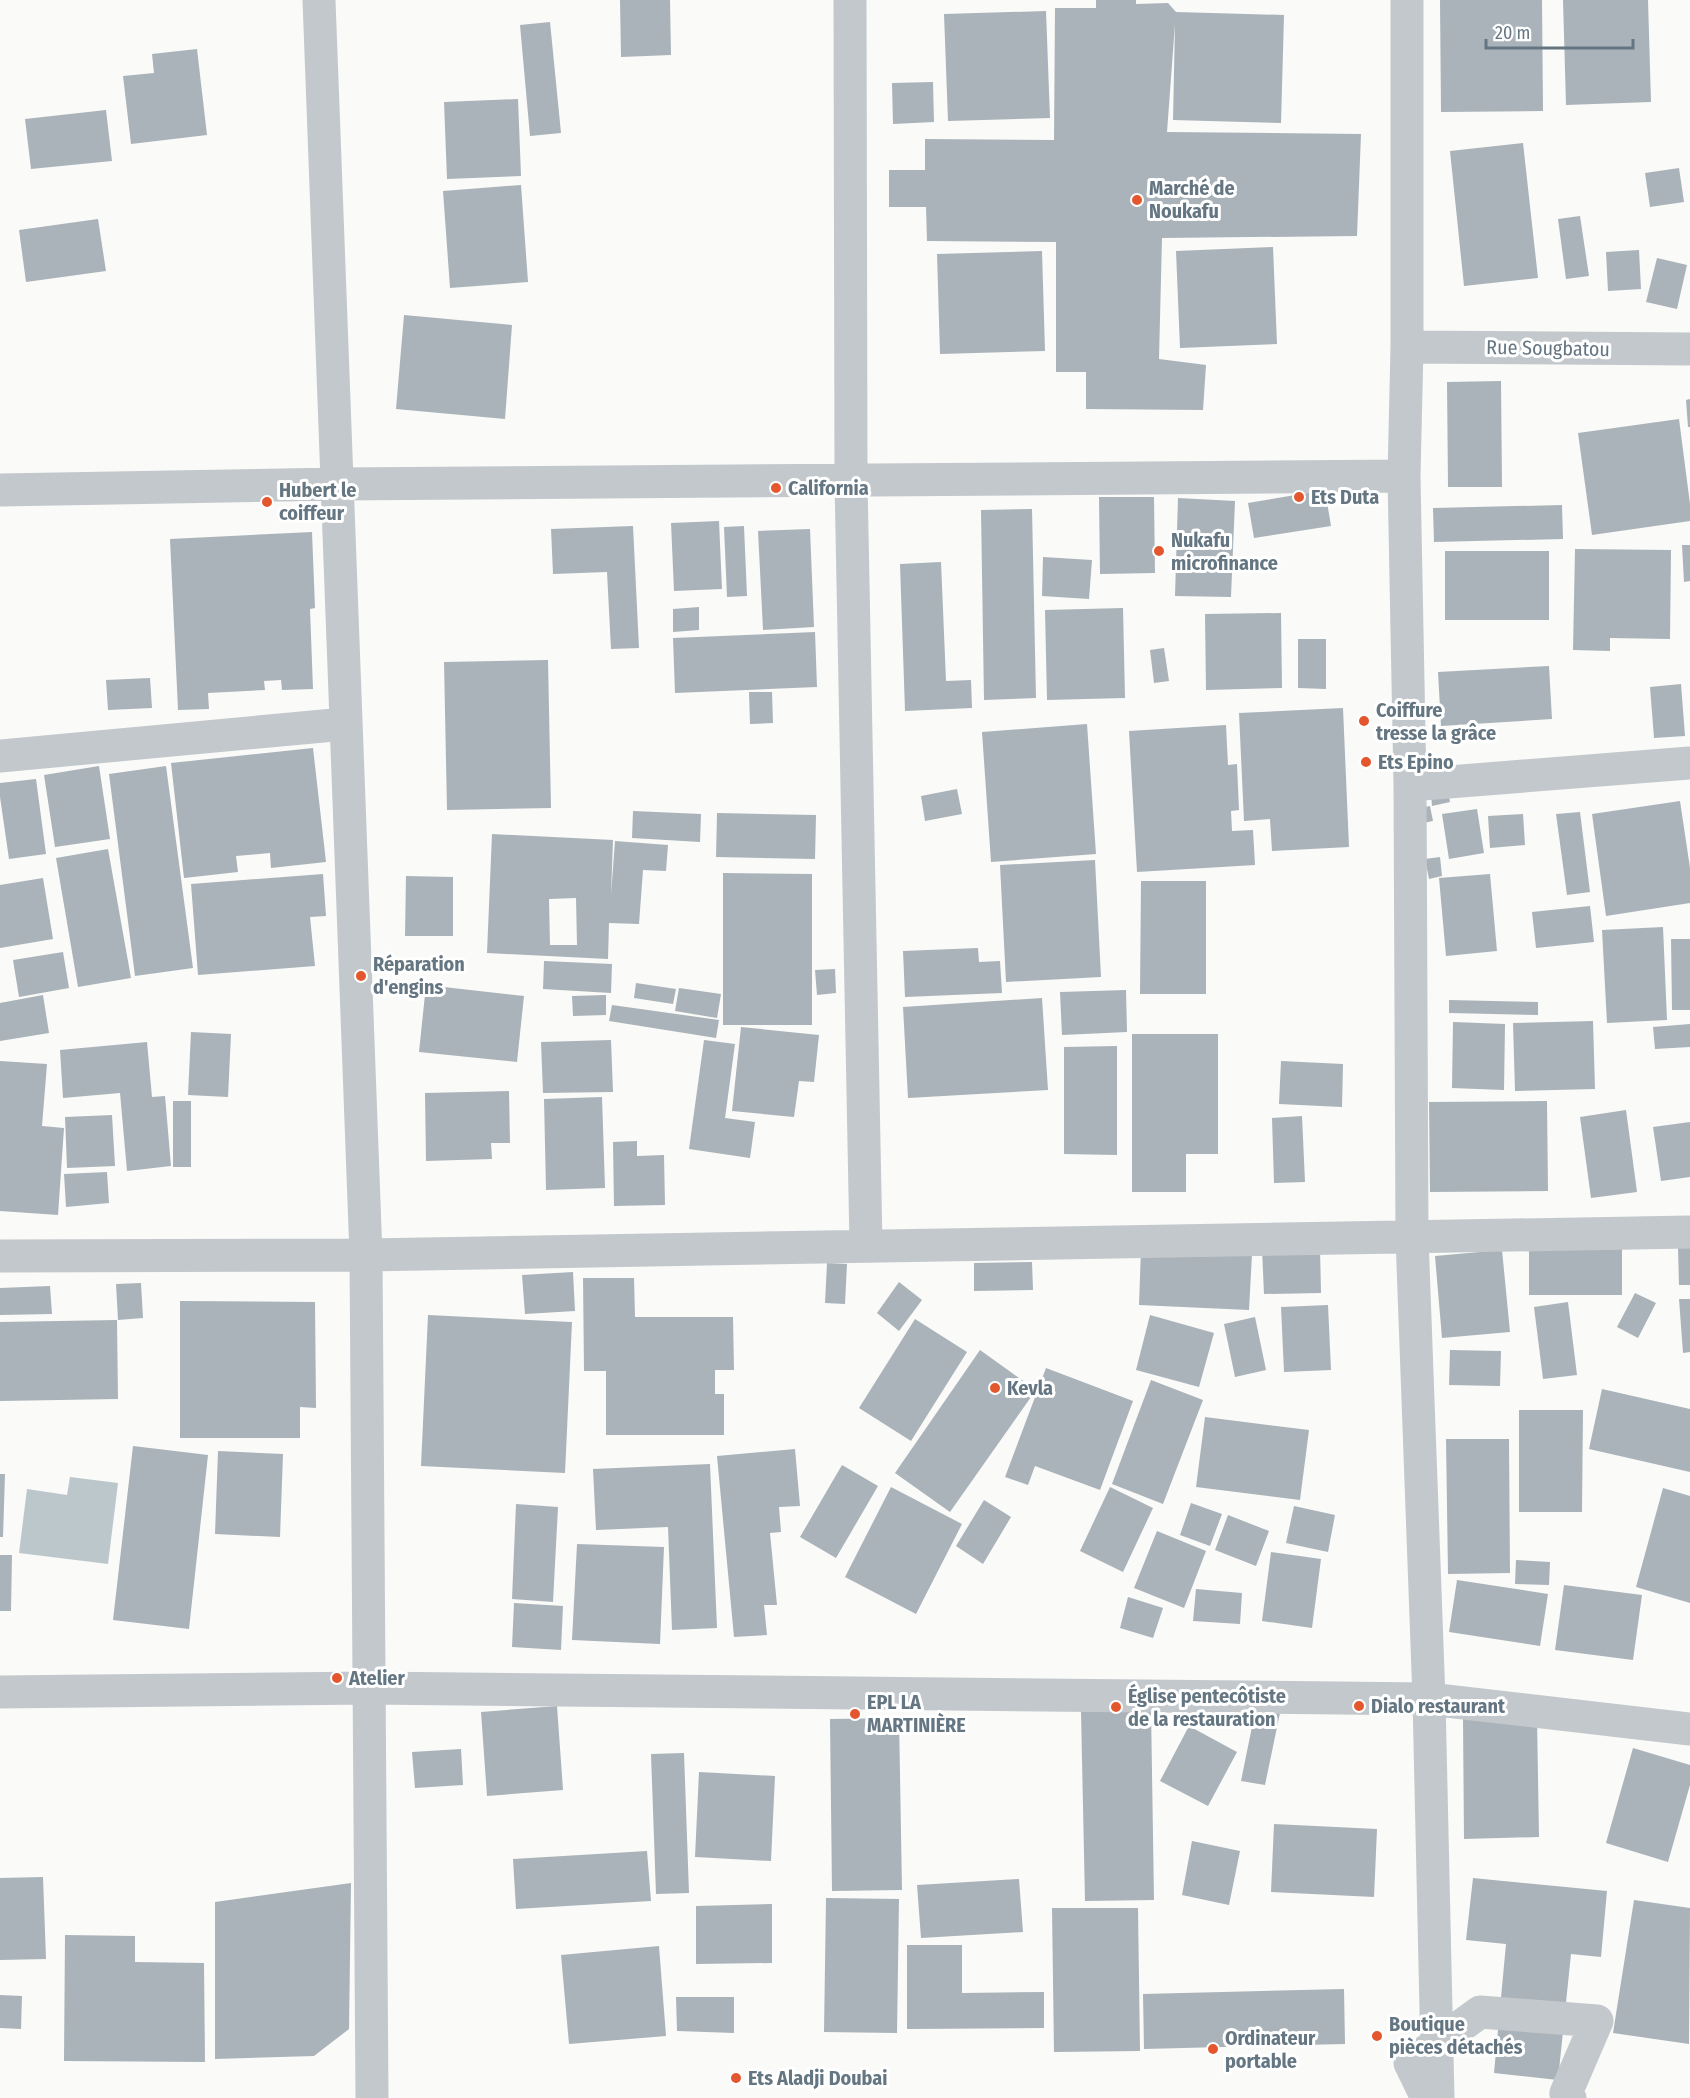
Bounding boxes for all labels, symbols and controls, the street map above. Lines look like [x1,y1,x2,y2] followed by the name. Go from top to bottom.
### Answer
[1486,12,1633,50] scale bar
[1495,22,1530,44] text: 20 m
[1149,176,1235,223] place label: Marché de Noukafu
[1130,193,1144,207] marker: Marché de Noukafu
[1486,335,1610,361] street label: Rue Sougbatou
[788,476,869,500] place label: California
[279,478,356,525] place label: Hubert le coiffeur
[769,481,783,495] marker: California
[1311,485,1379,509] place label: Ets Duta
[1292,490,1306,504] marker: Ets Duta
[260,495,274,509] marker: Hubert le coiffeur
[1171,528,1278,575] place label: Nukafu microfinance
[1152,544,1166,558] marker: Nukafu microfinance
[1376,698,1496,745] place label: Coiffure tresse la grâce
[1357,714,1371,728] marker: Coiffure tresse la grâce
[1378,750,1454,774] place label: Ets Epino
[1359,755,1373,769] marker: Ets Epino
[373,952,465,999] place label: Réparation d'engins
[354,969,368,983] marker: Réparation d'engins
[1007,1376,1053,1400] place label: Kevla
[988,1381,1002,1395] marker: Kevla
[348,1666,405,1690] place label: Atelier
[330,1671,344,1685] marker: Atelier
[1128,1683,1286,1731] place label: Église pentecôtiste de la restauration
[867,1690,966,1737] place label: EPL LA MARTINIÈRE
[1371,1694,1506,1718] place label: Dialo restaurant
[1352,1699,1366,1713] marker: Dialo restaurant
[1109,1700,1123,1714] marker: Église pentecôtiste de la restauration
[848,1707,862,1721] marker: EPL LA MARTINIÈRE
[1389,2012,1523,2059] place label: Boutique pièces détachés
[1225,2026,1316,2073] place label: Ordinateur portable
[1370,2029,1384,2043] marker: Boutique pièces détachés
[1206,2042,1220,2056] marker: Ordinateur portable
[748,2066,887,2090] place label: Ets Aladji Doubai
[729,2071,743,2085] marker: Ets Aladji Doubai

